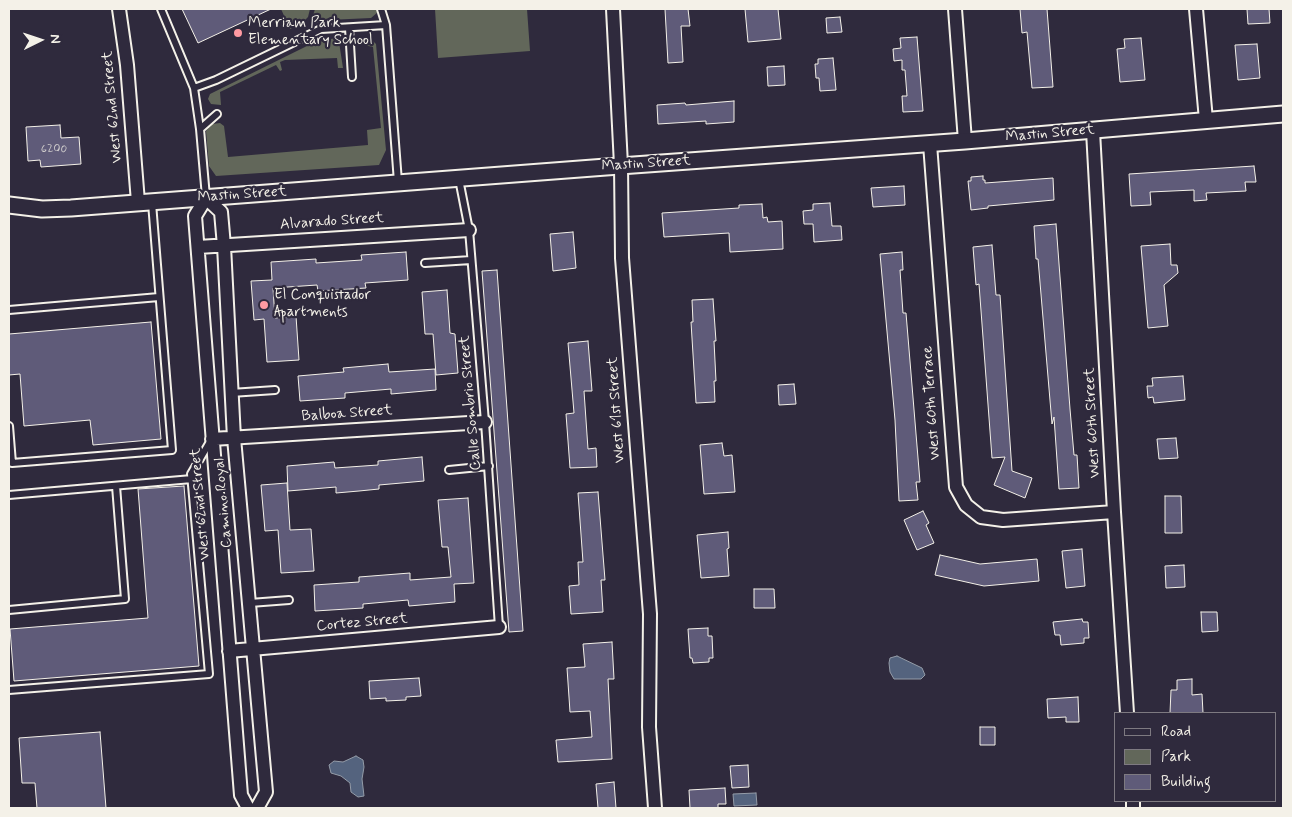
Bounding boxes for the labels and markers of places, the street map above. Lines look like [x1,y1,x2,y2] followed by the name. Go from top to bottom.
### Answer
[248,15,373,50] place label: Merriam Park Elementary School
[232,27,244,39] marker: Merriam Park Elementary School
[274,287,371,322] place label: El Conquistador Apartments
[258,299,270,311] marker: El Conquistador Apartments

